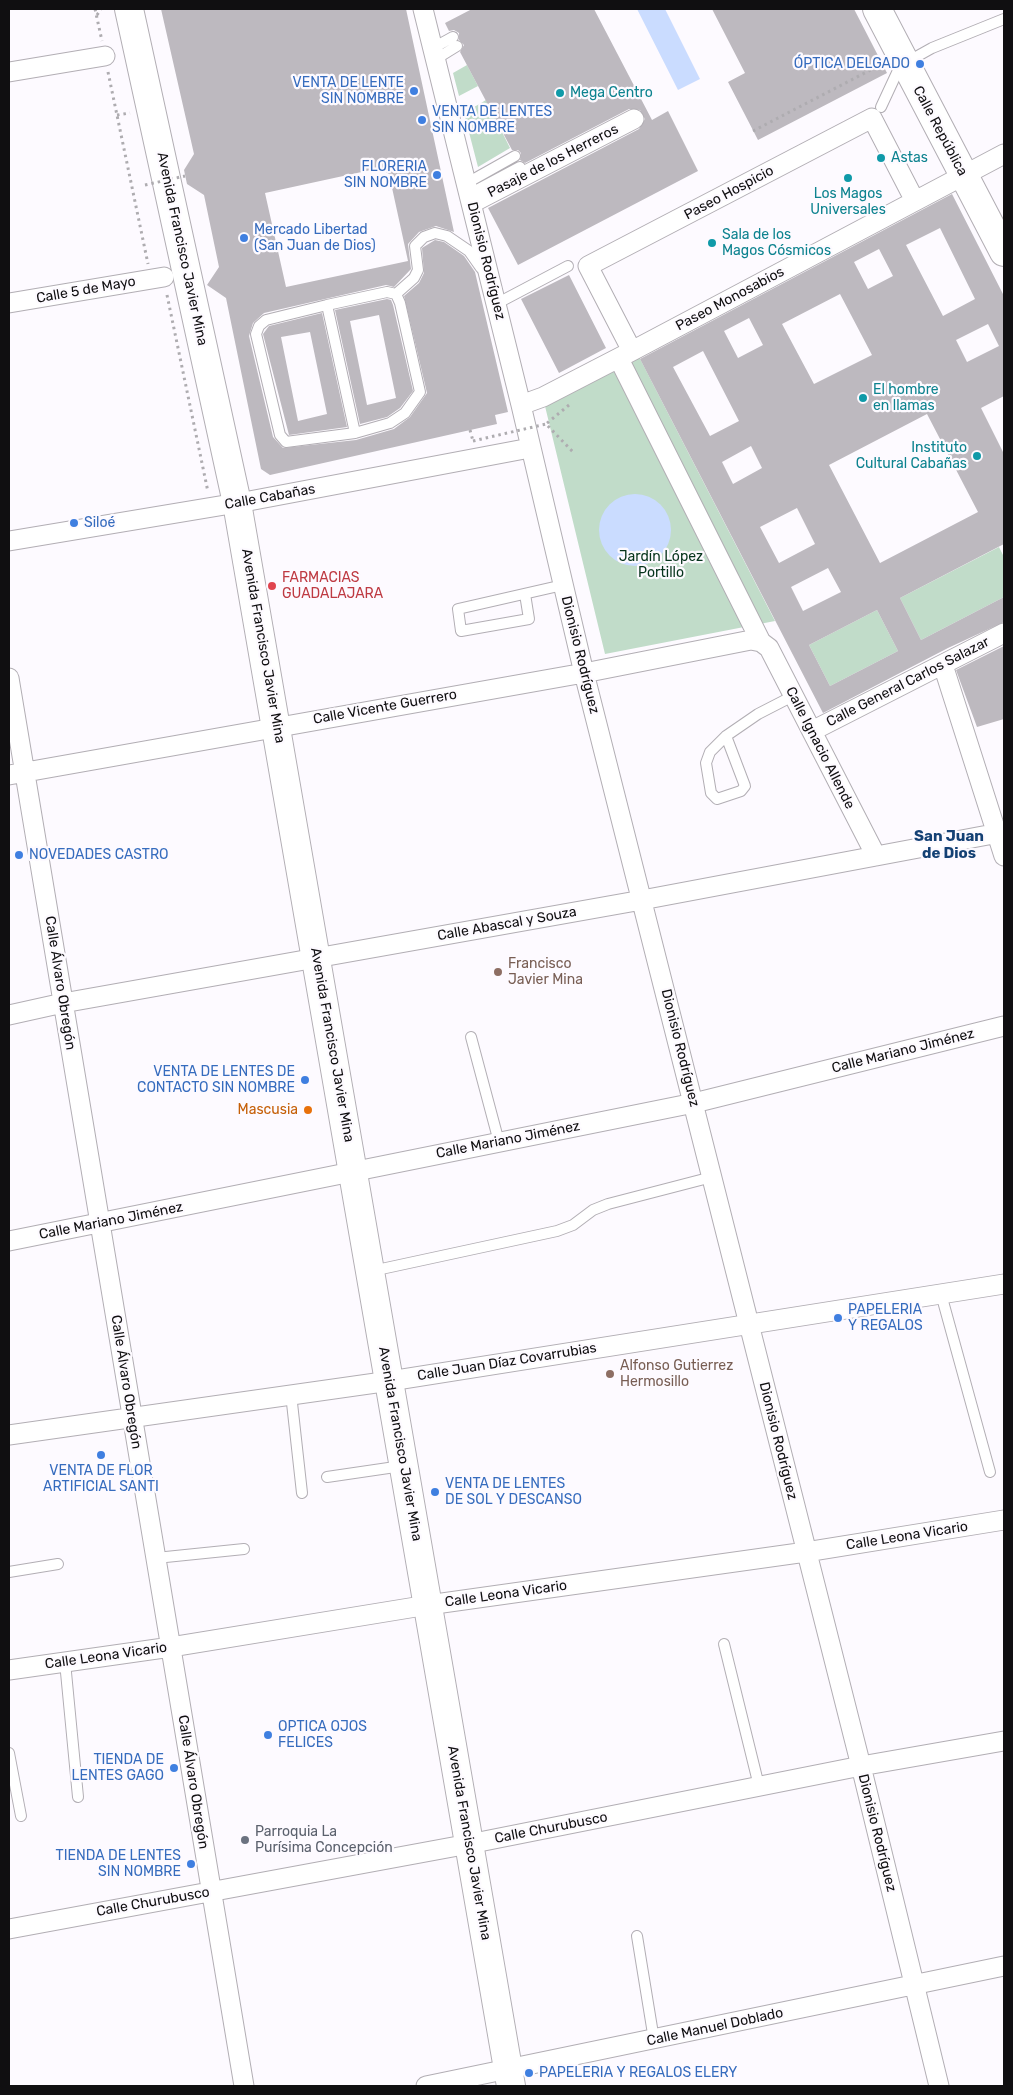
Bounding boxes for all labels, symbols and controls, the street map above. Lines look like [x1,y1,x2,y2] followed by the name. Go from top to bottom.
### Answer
[794,56,910,72] place label: ÓPTICA DELGADO
[914,58,926,70] marker: ÓPTICA DELGADO
[292,75,404,108] place label: VENTA DE LENTE SIN NOMBRE
[909,83,971,179] street label: Calle República
[408,85,420,97] marker: VENTA DE LENTE SIN NOMBRE
[570,85,653,101] place label: Mega Centro
[554,87,566,99] marker: Mega Centro
[432,104,552,136] place label: VENTA DE LENTES SIN NOMBRE
[416,114,428,126] marker: VENTA DE LENTES SIN NOMBRE
[485,121,621,201] street label: Pasaje de los Herreros
[891,150,928,166] place label: Astas
[153,151,211,347] street label: Avenida Francisco Javier Mina
[875,152,887,164] marker: Astas
[344,159,427,192] place label: FLORERIA SIN NOMBRE
[681,162,777,224] street label: Paseo Hospicio
[431,169,443,181] marker: FLORERIA SIN NOMBRE
[842,172,854,184] marker: Los Magos Universales
[810,186,886,218] place label: Los Magos Universales
[463,200,509,322] street label: Dionisio Rodríguez
[254,222,376,254] place label: Mercado Libertad (San Juan de Dios)
[722,227,831,260] place label: Sala de los Magos Cósmicos
[238,232,250,244] marker: Mercado Libertad (San Juan de Dios)
[706,237,718,249] marker: Sala de los Magos Cósmicos
[673,263,787,335] street label: Paseo Monosabios
[35,273,137,307] street label: Calle 5 de Mayo
[873,382,939,414] place label: El hombre en llamas
[857,392,869,404] marker: El hombre en llamas
[856,440,967,472] place label: Instituto Cultural Cabañas
[971,450,983,462] marker: Instituto Cultural Cabañas
[223,481,317,513] street label: Calle Cabañas
[84,515,115,531] place label: Siloé
[68,517,80,529] marker: Siloé
[238,547,288,745] street label: Avenida Francisco Javier Mina
[619,549,703,582] park label: Jardín López Portillo
[282,570,383,602] place label: FARMACIAS GUADALAJARA
[266,580,278,592] marker: FARMACIAS GUADALAJARA
[557,594,603,716] street label: Dionisio Rodríguez
[824,633,992,731] street label: Calle General Carlos Salazar
[782,684,858,812] street label: Calle Ignacio Allende
[312,686,458,728] street label: Calle Vicente Guerrero
[914,828,984,863] district label: San Juan de Dios
[29,847,169,863] place label: NOVEDADES CASTRO
[13,849,25,861] marker: NOVEDADES CASTRO
[436,903,578,945] street label: Calle Abascal y Souza
[41,915,79,1051] street label: Calle Álvaro Obregón
[307,946,357,1144] street label: Avenida Francisco Javier Mina
[508,956,583,989] place label: Francisco Javier Mina
[492,966,504,978] marker: Francisco Javier Mina
[657,987,703,1109] street label: Dionisio Rodríguez
[830,1025,976,1077] street label: Calle Mariano Jiménez
[137,1064,295,1096] place label: VENTA DE LENTES DE CONTACTO SIN NOMBRE
[299,1074,311,1086] marker: VENTA DE LENTES DE CONTACTO SIN NOMBRE
[238,1102,298,1118] place label: Mascusia
[302,1104,314,1116] marker: Mascusia
[435,1118,581,1162] street label: Calle Mariano Jiménez
[38,1199,184,1243] street label: Calle Mariano Jiménez
[848,1302,923,1334] place label: PAPELERIA Y REGALOS
[832,1312,844,1324] marker: PAPELERIA Y REGALOS
[107,1314,145,1450] street label: Calle Álvaro Obregón
[416,1340,598,1384] street label: Calle Juan Díaz Covarrubias
[375,1345,425,1543] street label: Avenida Francisco Javier Mina
[620,1358,733,1390] place label: Alfonso Gutierrez Hermosillo
[604,1368,616,1380] marker: Alfonso Gutierrez Hermosillo
[755,1380,801,1502] street label: Dionisio Rodríguez
[95,1449,107,1461] marker: VENTA DE FLOR ARTIFICIAL SANTI
[43,1463,159,1495] place label: VENTA DE FLOR ARTIFICIAL SANTI
[445,1476,582,1508] place label: VENTA DE LENTES DE SOL Y DESCANSO
[429,1486,441,1498] marker: VENTA DE LENTES DE SOL Y DESCANSO
[845,1518,969,1554] street label: Calle Leona Vicario
[444,1577,568,1611] street label: Calle Leona Vicario
[44,1639,168,1673] street label: Calle Leona Vicario
[174,1714,212,1850] street label: Calle Álvaro Obregón
[278,1719,367,1751] place label: OPTICA OJOS FELICES
[262,1729,274,1741] marker: OPTICA OJOS FELICES
[444,1744,494,1942] street label: Avenida Francisco Javier Mina
[72,1752,164,1784] place label: TIENDA DE LENTES GAGO
[168,1762,180,1774] marker: TIENDA DE LENTES GAGO
[854,1772,900,1894] street label: Dionisio Rodríguez
[493,1809,609,1847] street label: Calle Churubusco
[255,1824,393,1856] place label: Parroquia La Purísima Concepción
[239,1834,251,1846] marker: Parroquia La Purísima Concepción
[56,1848,181,1880] place label: TIENDA DE LENTES SIN NOMBRE
[185,1858,197,1870] marker: TIENDA DE LENTES SIN NOMBRE
[95,1884,211,1920] street label: Calle Churubusco
[645,2004,785,2050] street label: Calle Manuel Doblado
[539,2065,737,2081] place label: PAPELERIA Y REGALOS ELERY
[523,2067,535,2079] marker: PAPELERIA Y REGALOS ELERY

